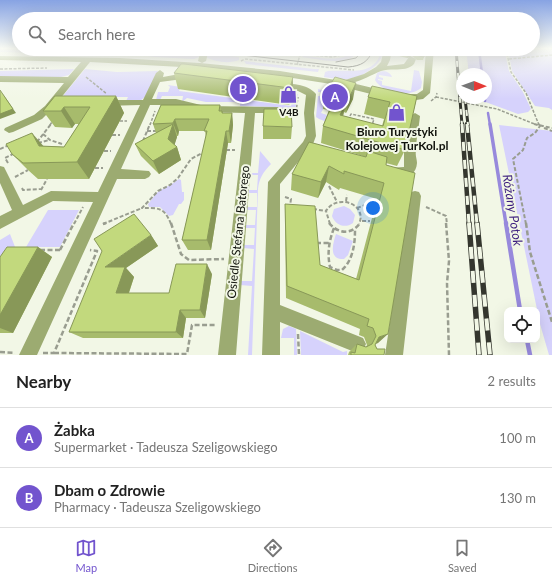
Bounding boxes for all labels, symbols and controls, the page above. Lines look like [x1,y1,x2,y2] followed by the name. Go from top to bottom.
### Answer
[12,12,540,56] search box
[26,23,48,45] icon: search
[58,25,135,43] text: Search here
[456,68,492,104] north arrow
[230,74,256,104] pin: B
[322,82,348,112] pin: A
[279,85,299,105] shop icon: V4B
[387,102,407,122] shop icon: Biuro Turystyki Kolejowej TurKol.pl
[278,106,299,118] place label: V4B
[346,124,449,153] place label: Biuro Turystyki Kolejowej TurKol.pl
[224,165,252,299] street label: Osiedle Stefana Batorego
[499,173,527,248] water label: Różany Potok
[363,198,383,218] your location
[504,307,540,343] map controls
[504,307,540,343] button: locate
[16,371,71,392] text: Nearby
[488,373,536,389] text: 2 results
[54,421,95,439] text: Żabka
[24,430,34,446] text: A
[499,430,536,446] text: 100 m
[54,439,278,455] text: Supermarket · Tadeusza Szeligowskiego
[54,481,165,499] text: Dbam o Zdrowie
[25,490,33,506] text: B
[499,490,536,506] text: 130 m
[54,499,261,515] text: Pharmacy · Tadeusza Szeligowskiego
[75,537,97,574] tab: Map
[248,537,297,574] tab: Directions
[448,537,477,574] tab: Saved

